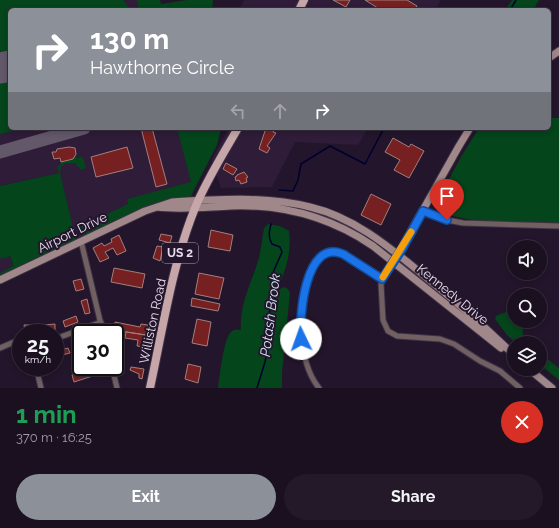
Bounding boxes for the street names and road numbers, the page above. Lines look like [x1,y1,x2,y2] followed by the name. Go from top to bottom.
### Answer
[35,209,110,256] street label: Airport Drive
[162,243,198,263] road number: US 2
[414,261,492,328] street label: Kennedy Drive
[136,277,169,365] street label: Williston Road

